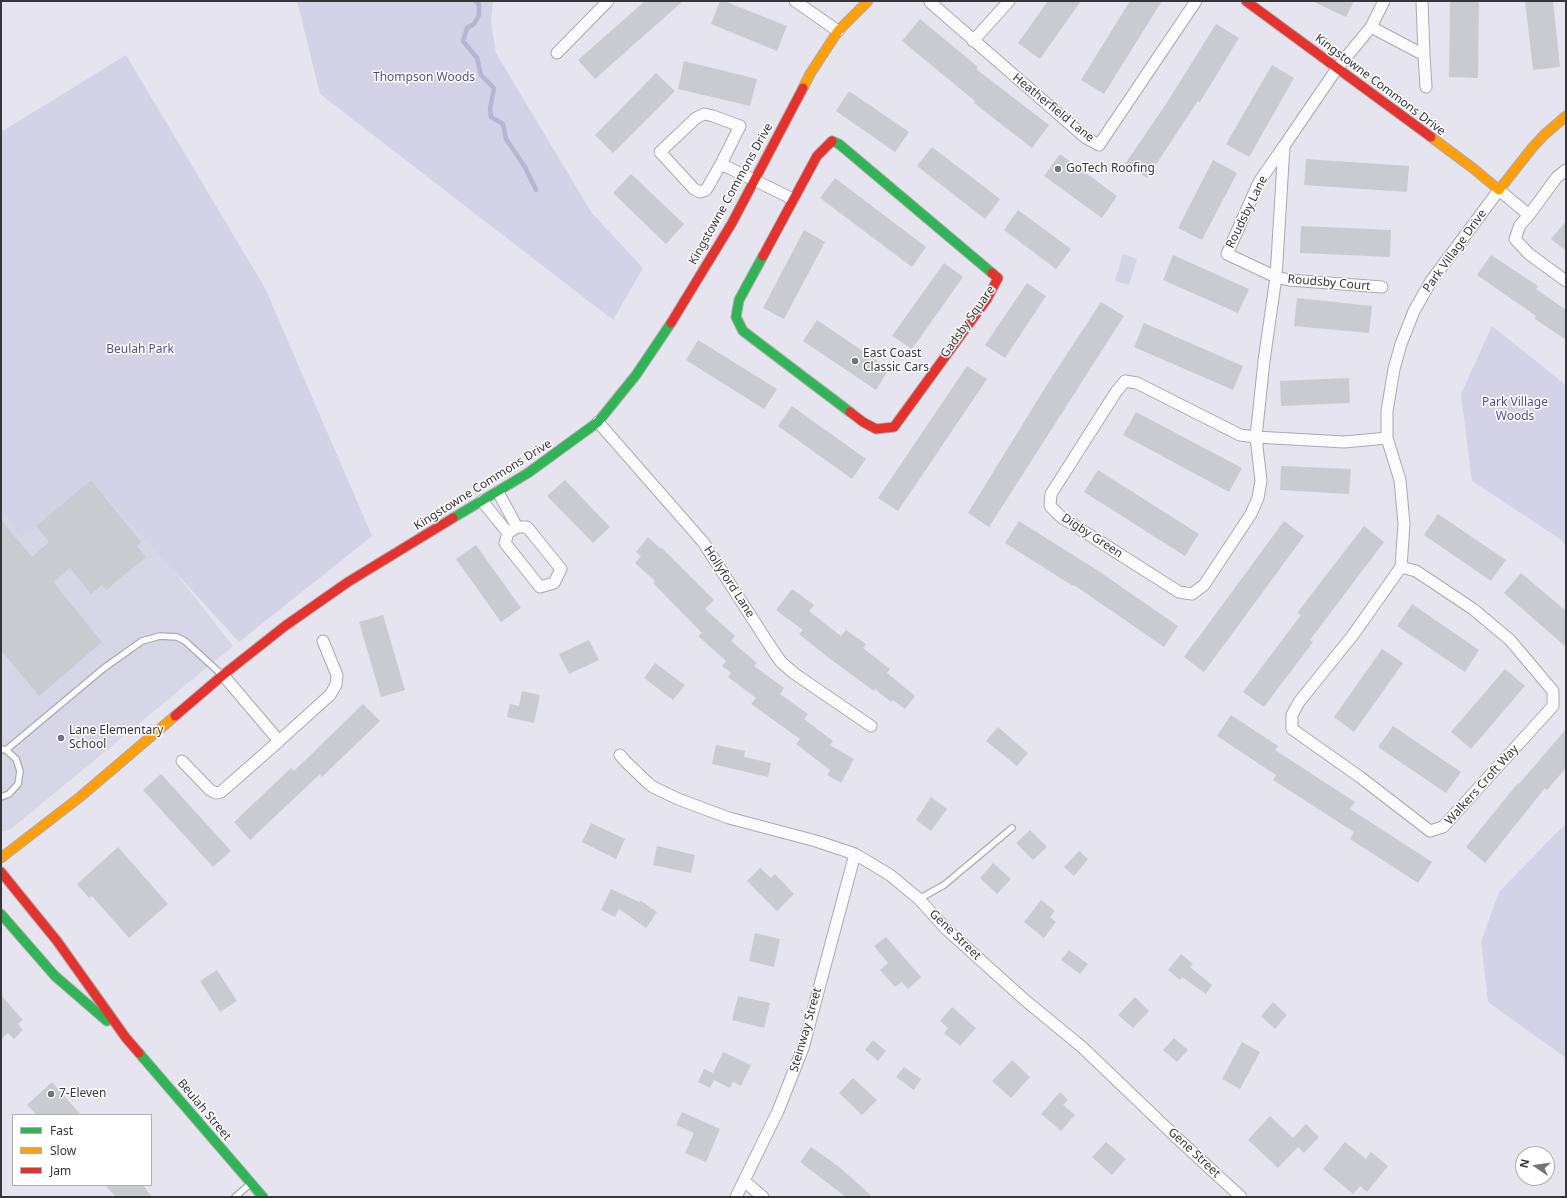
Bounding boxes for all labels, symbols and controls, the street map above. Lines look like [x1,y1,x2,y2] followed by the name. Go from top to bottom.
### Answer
[1312,31,1448,139] street label: Kingstowne Commons Drive
[373,71,475,85] park label: Thompson Woods
[1009,71,1097,145] street label: Heatherfield Lane
[686,121,776,267] street label: Kingstowne Commons Drive
[1066,162,1155,176] place label: GoTech Roofing
[1053,164,1063,174] marker: GoTech Roofing
[1223,173,1271,251] street label: Roudsby Lane
[1420,207,1490,295] street label: Park Village Drive
[1287,272,1371,294] street label: Roudsby Court
[938,283,998,361] street label: Gadsby Square
[106,343,174,357] park label: Beulah Park
[863,347,929,375] place label: East Coast Classic Cars
[850,356,860,366] marker: East Coast Classic Cars
[1482,396,1548,424] park label: Park Village Woods
[411,437,555,533] street label: Kingstowne Commons Drive
[1059,511,1125,561] street label: Digby Green
[701,544,757,620] street label: Hollyford Lane
[69,724,163,752] place label: Lane Elementary School
[56,733,66,743] marker: Lane Elementary School
[1442,742,1522,828] street label: Walkers Croft Way
[926,907,984,963] street label: Gene Street
[787,986,825,1074] street label: Steinway Street
[174,1076,234,1144] street label: Beulah Street
[59,1087,106,1101] place label: 7-Eleven
[46,1089,56,1099] marker: 7-Eleven
[12,1114,152,1186] legend
[50,1122,73,1139] text: Fast
[1165,1125,1223,1181] street label: Gene Street
[50,1142,76,1159] text: Slow
[1515,1146,1555,1186] north arrow
[1515,1157,1532,1169] text: N
[50,1162,71,1179] text: Jam

